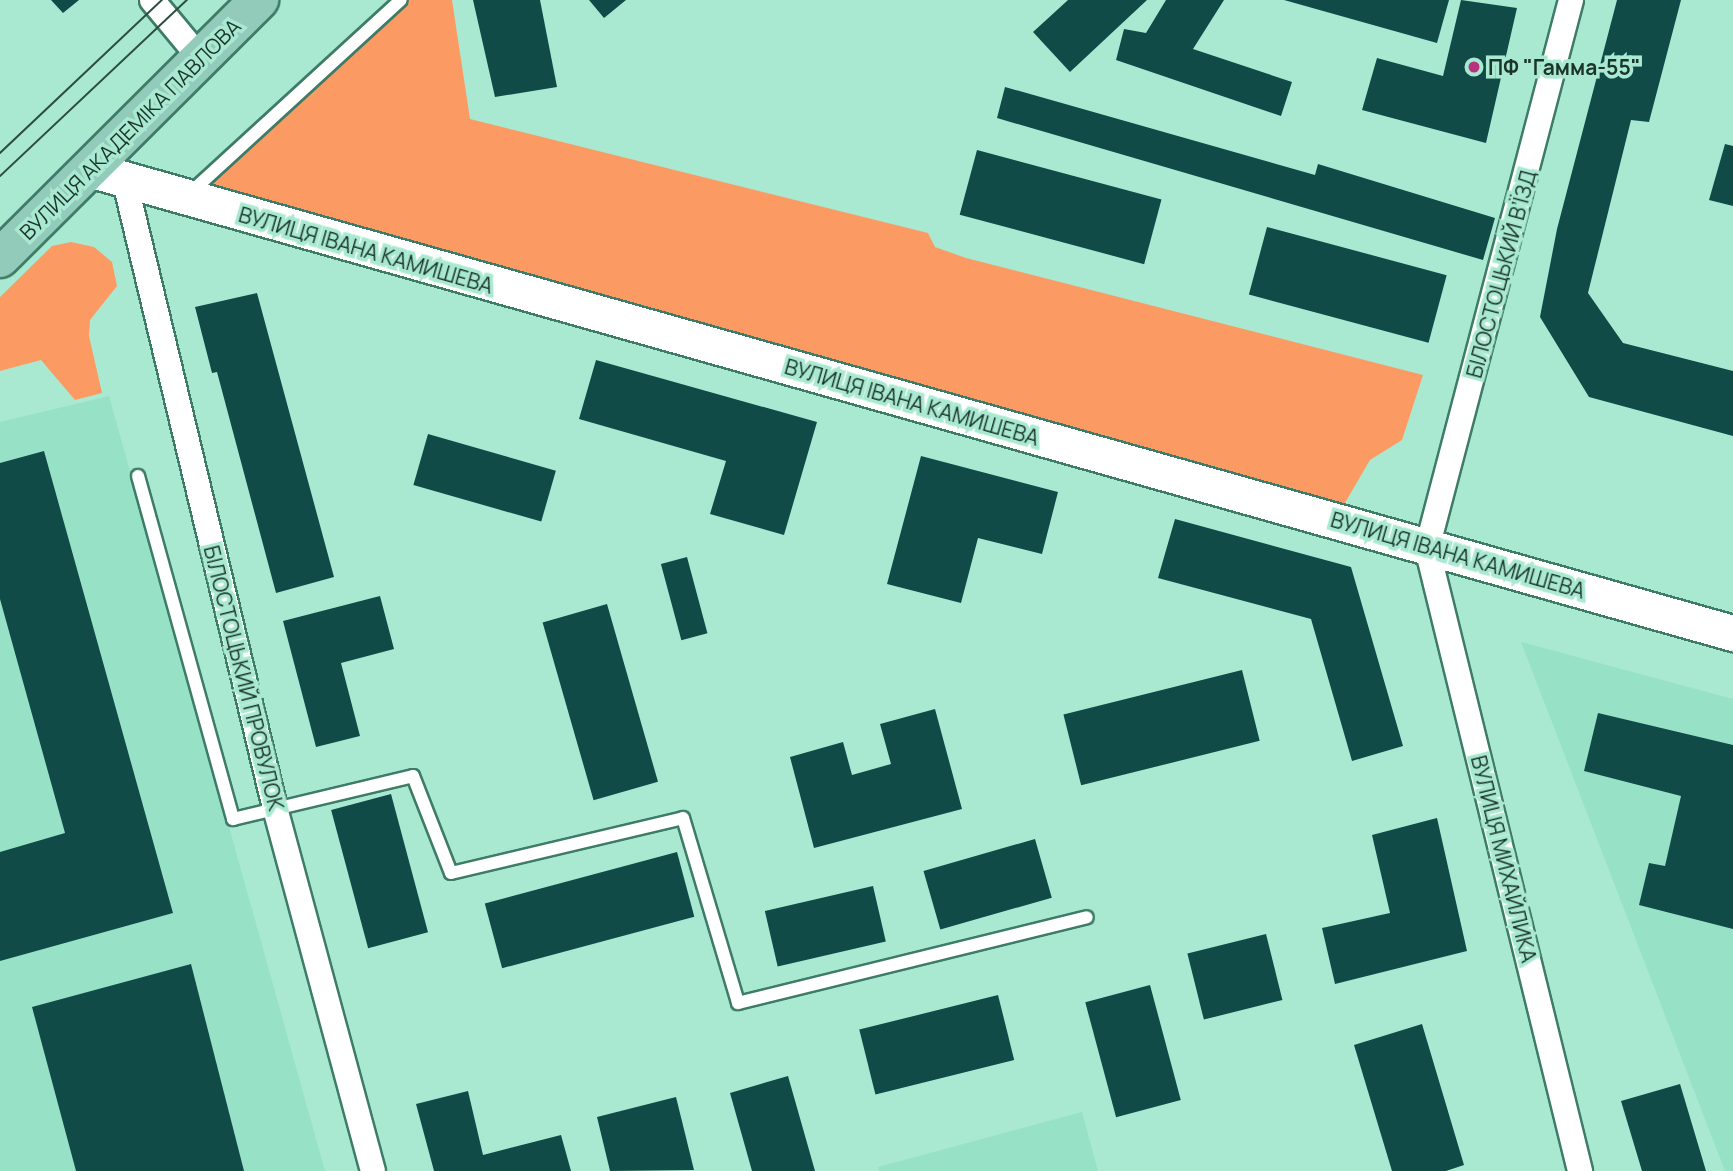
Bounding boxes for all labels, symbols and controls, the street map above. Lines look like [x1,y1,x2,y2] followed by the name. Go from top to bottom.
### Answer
[14,13,246,245] street label: ВУЛИЦЯ АКАДЕМІКА ПАВЛОВА
[1488,54,1641,80] place label: ПФ "Гамма-55"
[1466,59,1482,75] marker: ПФ "Гамма-55"
[1461,167,1541,381] street label: БІЛОСТОЦЬКИЙ В’ЇЗД
[236,202,496,298] street label: ВУЛИЦЯ ІВАНА КАМИШЕВА
[782,354,1042,450] street label: ВУЛИЦЯ ІВАНА КАМИШЕВА
[1328,507,1588,603] street label: ВУЛИЦЯ ІВАНА КАМИШЕВА
[199,543,289,813] street label: БІЛОСТОЦЬКИЙ ПРОВУЛОК
[1466,753,1542,965] street label: ВУЛИЦЯ МИХАЙЛИКА

